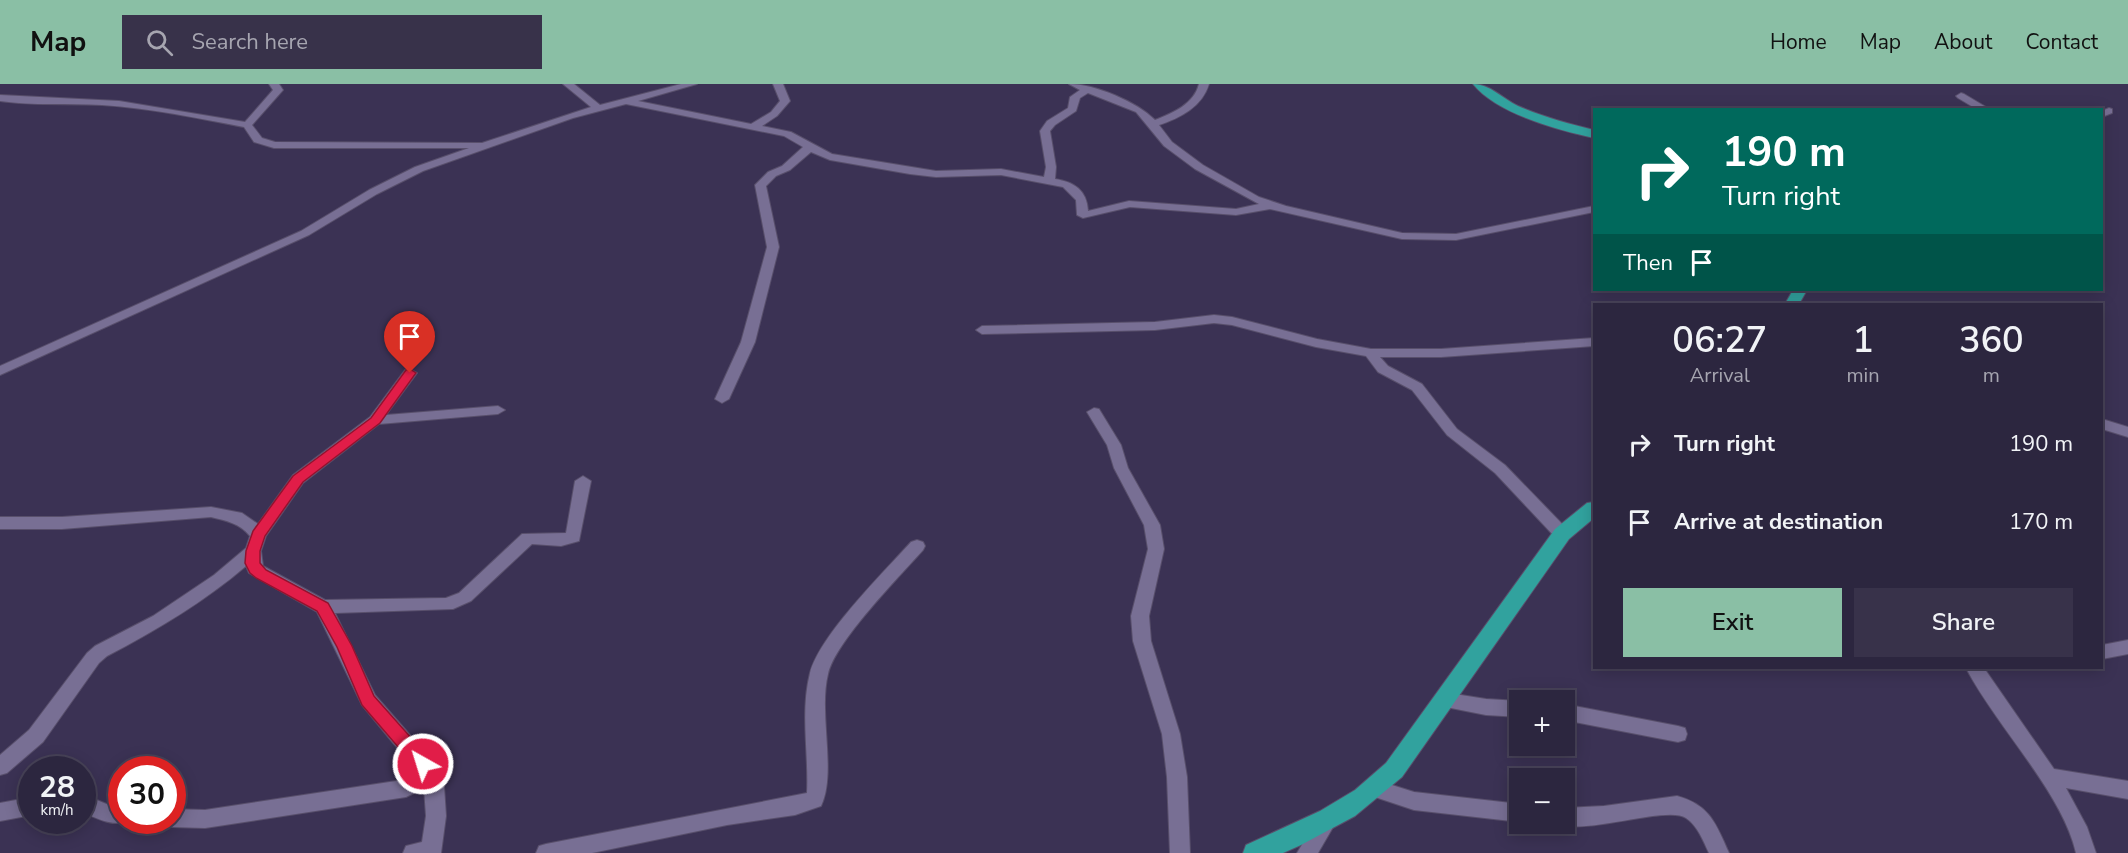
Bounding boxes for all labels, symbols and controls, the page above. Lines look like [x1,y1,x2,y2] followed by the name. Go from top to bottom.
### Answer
[122,15,542,69] search box
[30,23,86,61] text: Map
[143,26,176,59] icon: search
[191,27,308,57] text: Search here
[1770,28,1827,56] text: Home
[1860,28,1901,56] text: Map
[1934,28,1992,56] text: About
[2025,28,2098,56] text: Contact
[1722,124,1846,181] text: 190 m
[1623,132,1701,210] icon: right
[1722,178,1840,215] text: Turn right
[1685,246,1718,279] icon: arrive
[1623,248,1673,278] text: Then
[384,311,435,373] pin
[1672,316,1767,365] text: 06:27
[1852,316,1874,365] text: 1
[1959,316,2024,365] text: 360
[393,320,426,353] icon: arrive
[1690,362,1750,389] text: Arrival
[1847,362,1880,389] text: min
[1983,362,2000,389] text: m
[1623,428,1656,461] icon: right
[1674,429,1775,459] text: Turn right
[2009,429,2073,459] text: 190 m
[1623,506,1656,539] icon: arrive
[1674,507,1883,537] text: Arrive at destination
[2009,507,2073,537] text: 170 m
[1623,588,1842,657] button: Exit
[1854,588,2073,657] button: Share
[1509,690,1575,834] map controls
[1509,690,1575,756] button: +
[391,732,455,796] position arrow
[108,756,186,834] speed limit sign: 30
[39,767,75,808] text: 28
[1509,768,1575,834] button: −
[40,800,74,820] text: km/h

